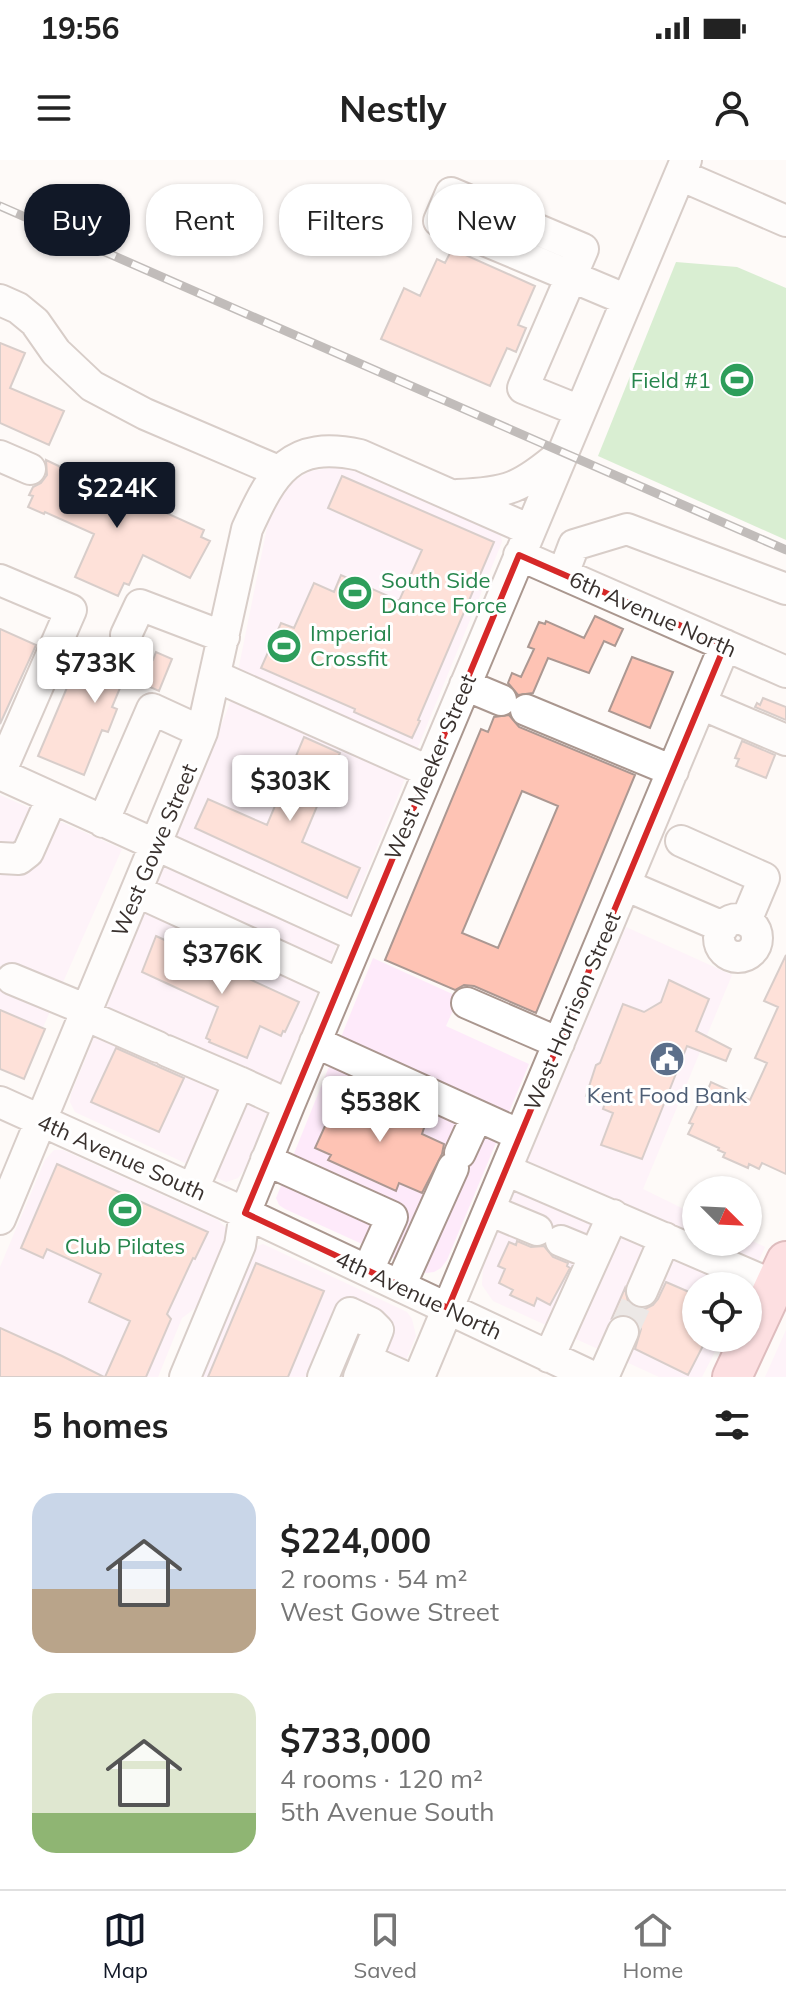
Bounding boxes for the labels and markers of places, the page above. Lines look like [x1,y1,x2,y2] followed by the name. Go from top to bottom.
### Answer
[718,361,756,399] sports icon: Field #1
[631,366,711,394] place label: Field #1
[61,462,173,530] pin: $224K
[381,566,507,619] place label: South Side Dance Force
[336,574,374,612] sports icon: South Side Dance Force
[310,619,392,672] place label: Imperial Crossfit
[265,627,303,665] sports icon: Imperial Crossfit
[39,637,151,705] pin: $733K
[234,755,346,823] pin: $303K
[166,928,278,996] pin: $376K
[648,1040,686,1078] public building icon: Kent Food Bank
[324,1076,436,1144] pin: $538K
[587,1081,748,1109] place label: Kent Food Bank
[106,1191,144,1229] sports icon: Club Pilates
[65,1232,185,1260] place label: Club Pilates

